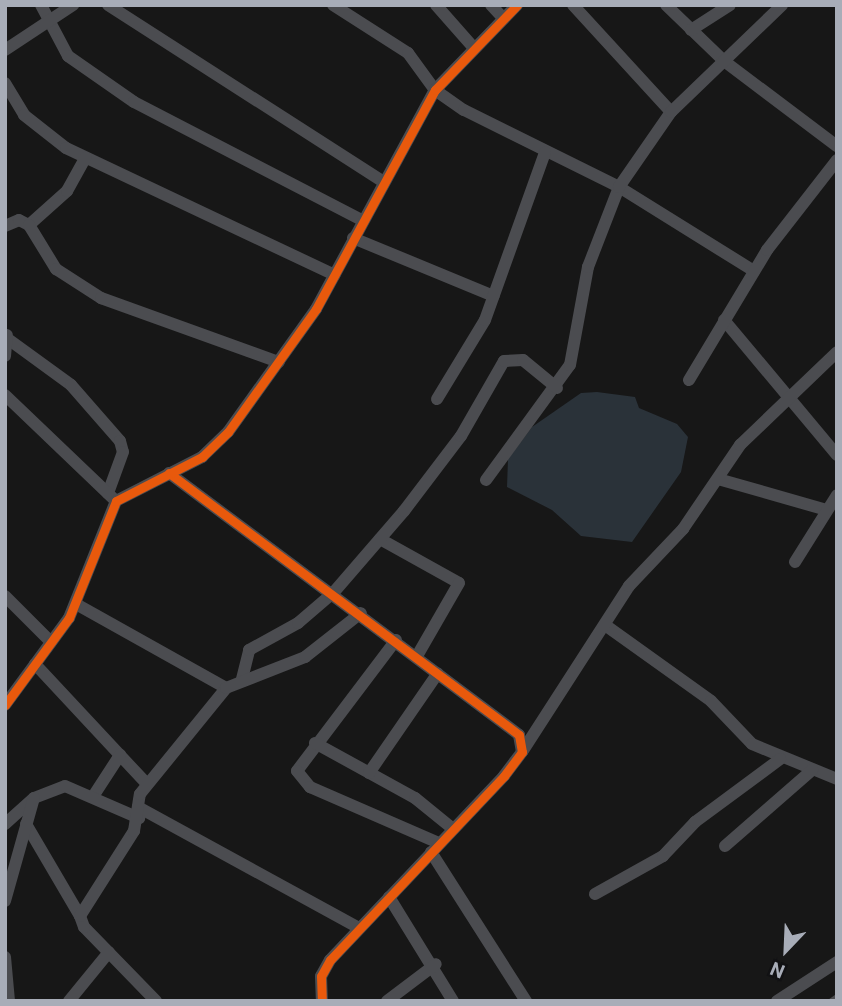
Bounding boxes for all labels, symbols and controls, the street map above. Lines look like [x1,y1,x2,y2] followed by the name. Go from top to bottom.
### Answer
[751,915,821,985] north arrow
[767,957,788,983] text: N

